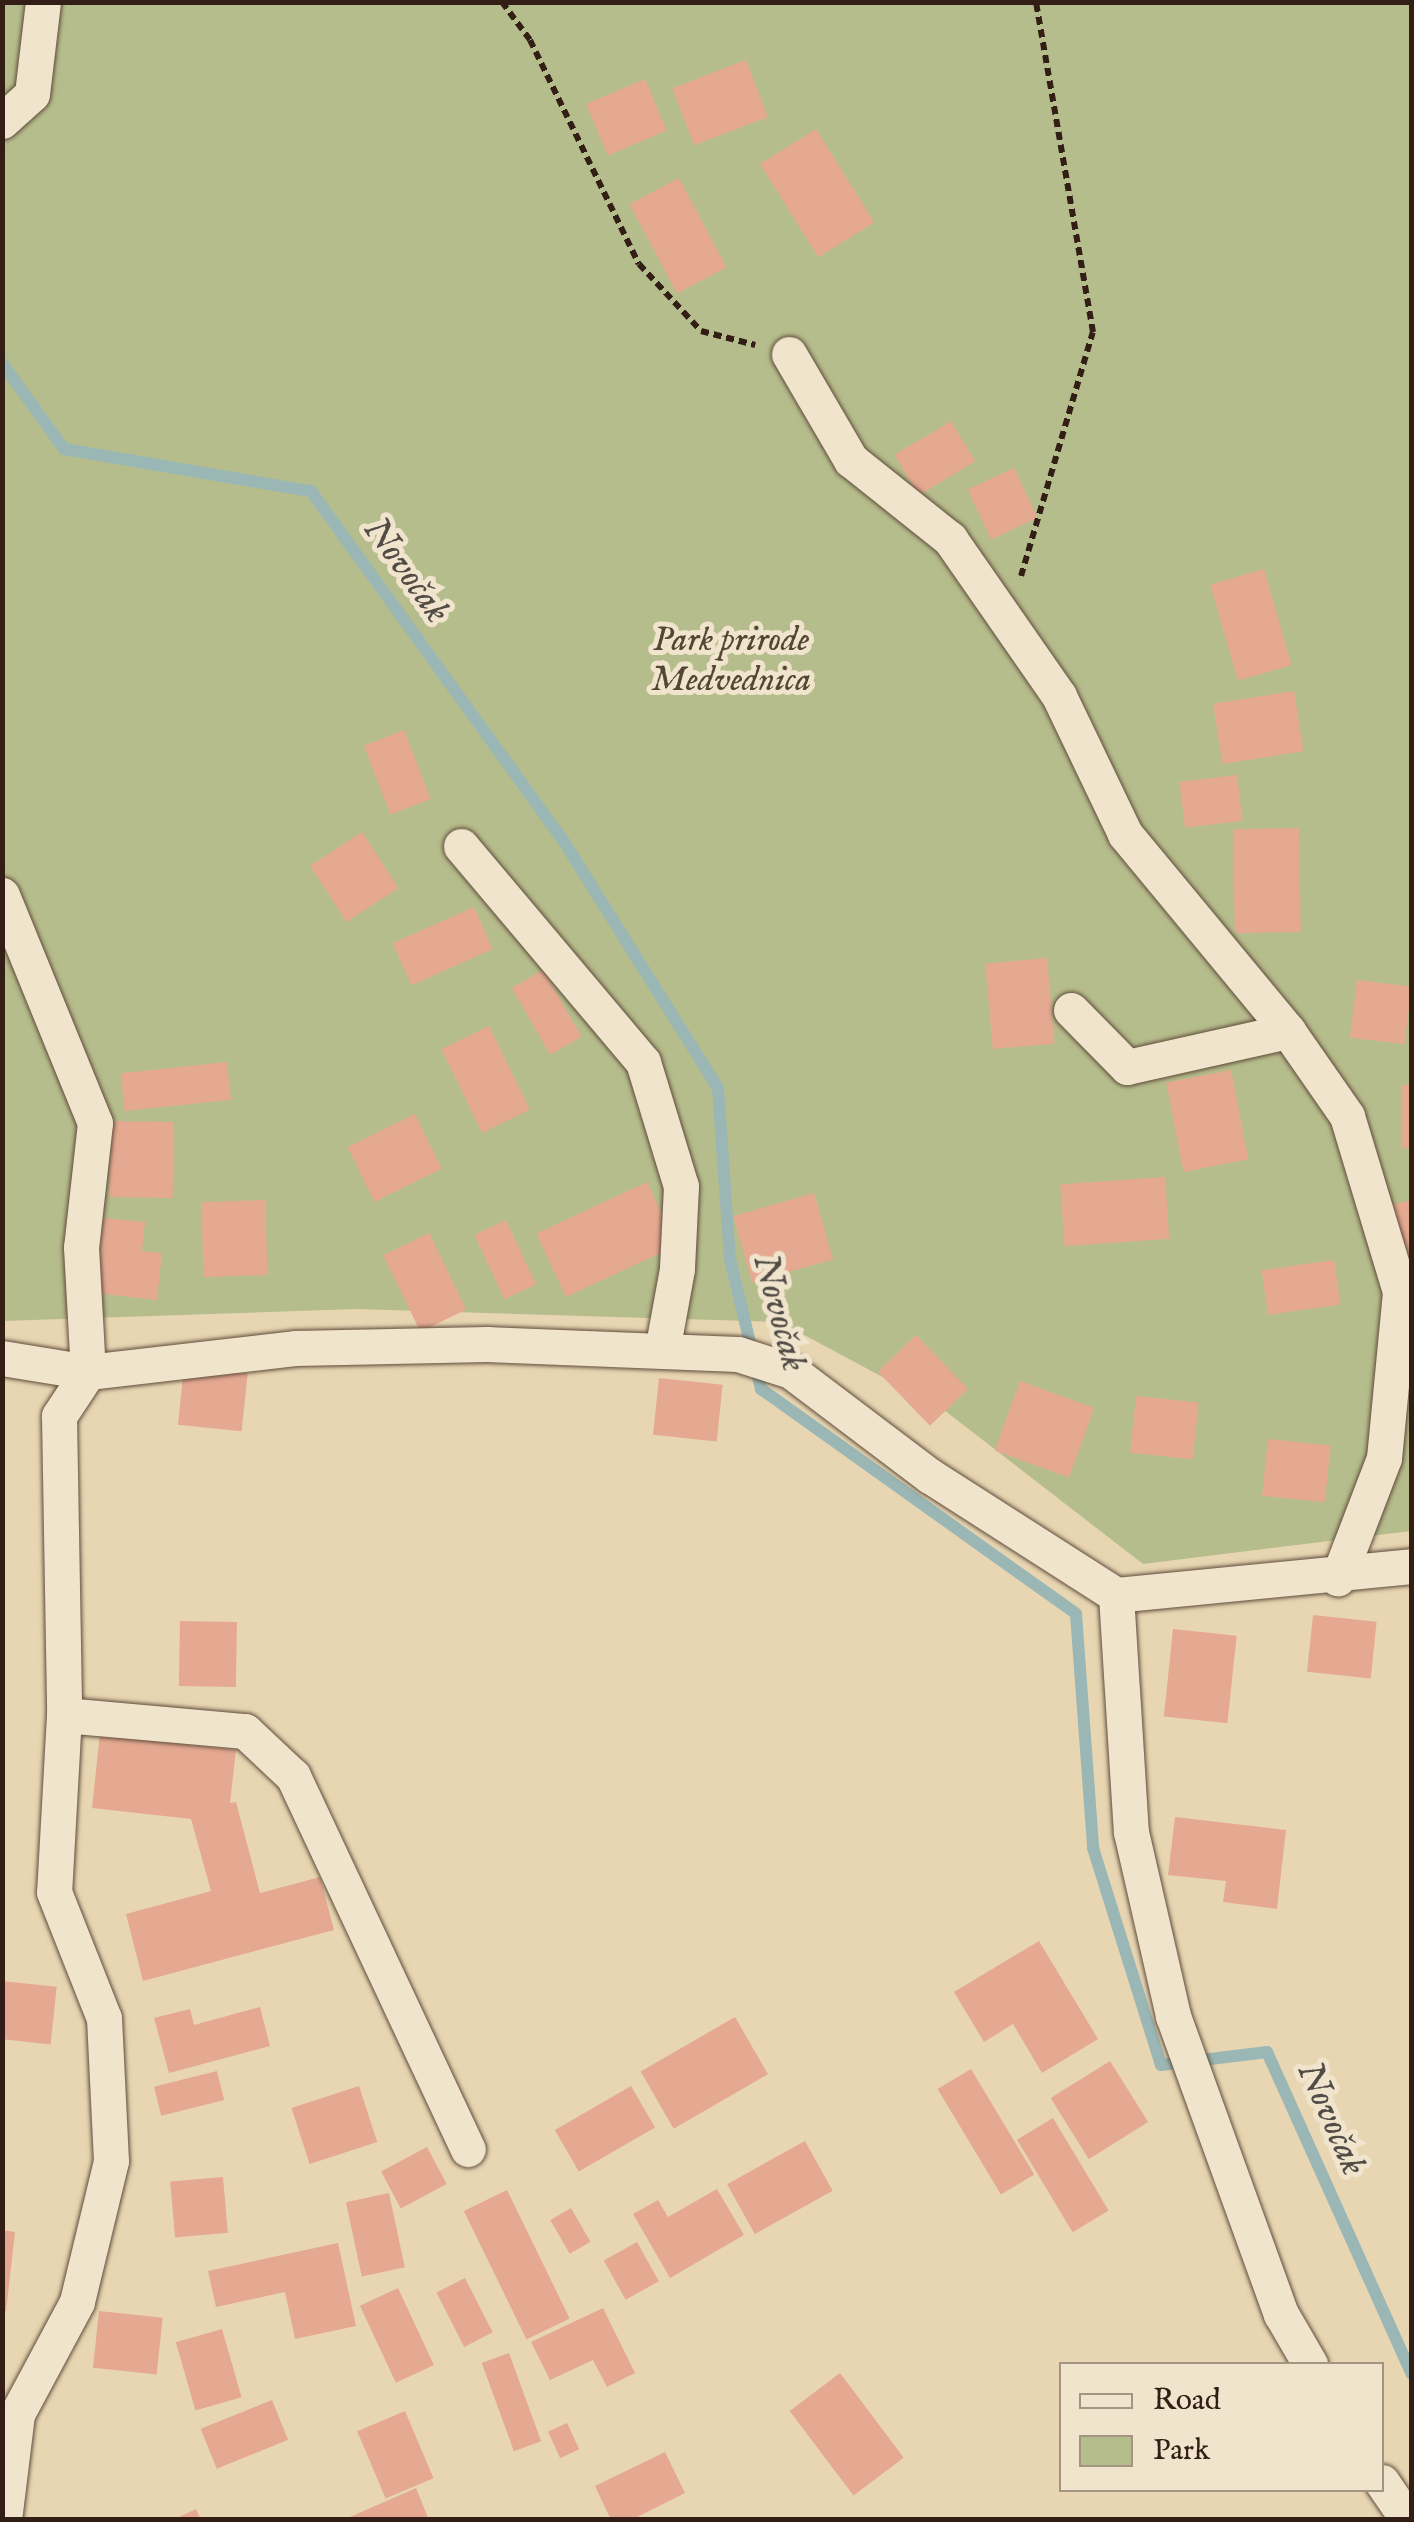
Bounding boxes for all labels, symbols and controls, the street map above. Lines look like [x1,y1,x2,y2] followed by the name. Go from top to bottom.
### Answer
[351,509,459,633] water label: Novočak
[651,620,811,702] park label: Park prirode Medvednica
[740,1249,816,1377] water label: Novočak
[1285,2055,1375,2183] water label: Novočak
[1059,2362,1384,2492] legend
[1153,2382,1221,2420] text: Road
[1153,2432,1210,2470] text: Park

